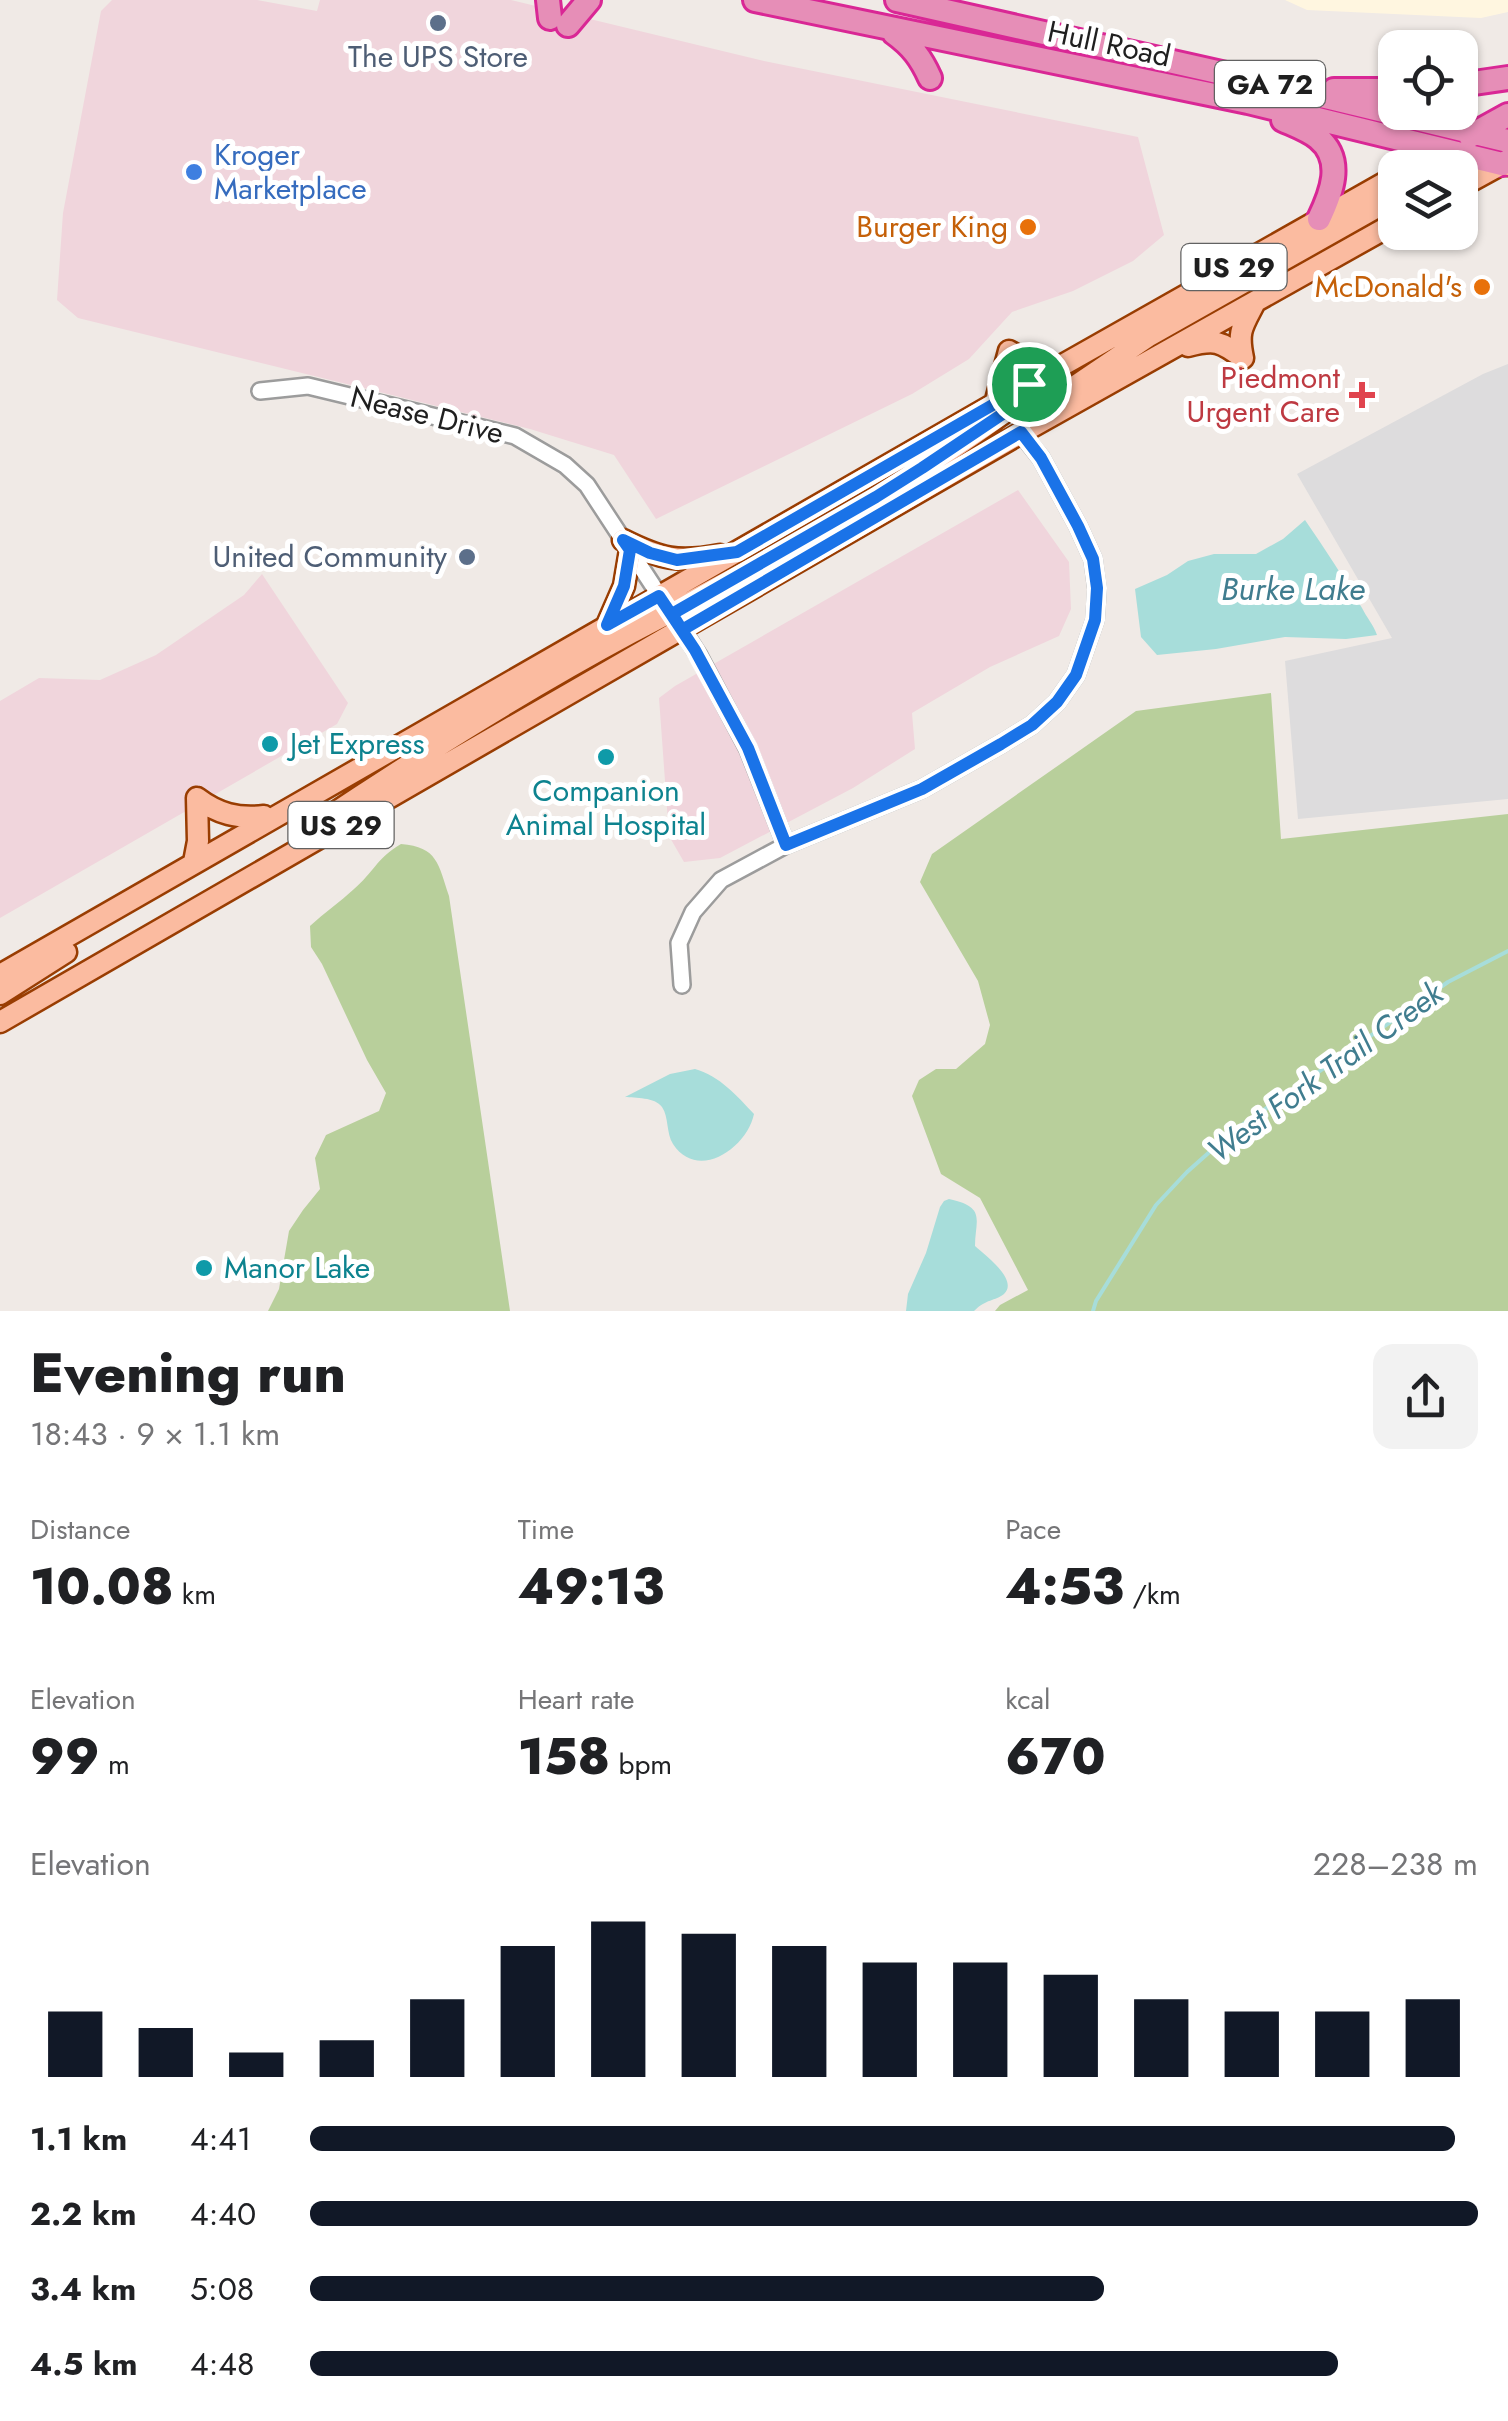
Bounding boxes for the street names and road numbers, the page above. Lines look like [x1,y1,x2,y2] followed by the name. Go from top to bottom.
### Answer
[1044,10,1175,78] street label: Hull Road
[1215,61,1325,107] road number: GA 72
[1182,244,1286,290] road number: US 29
[346,375,508,454] street label: Nease Drive
[288,802,394,848] road number: US 29

